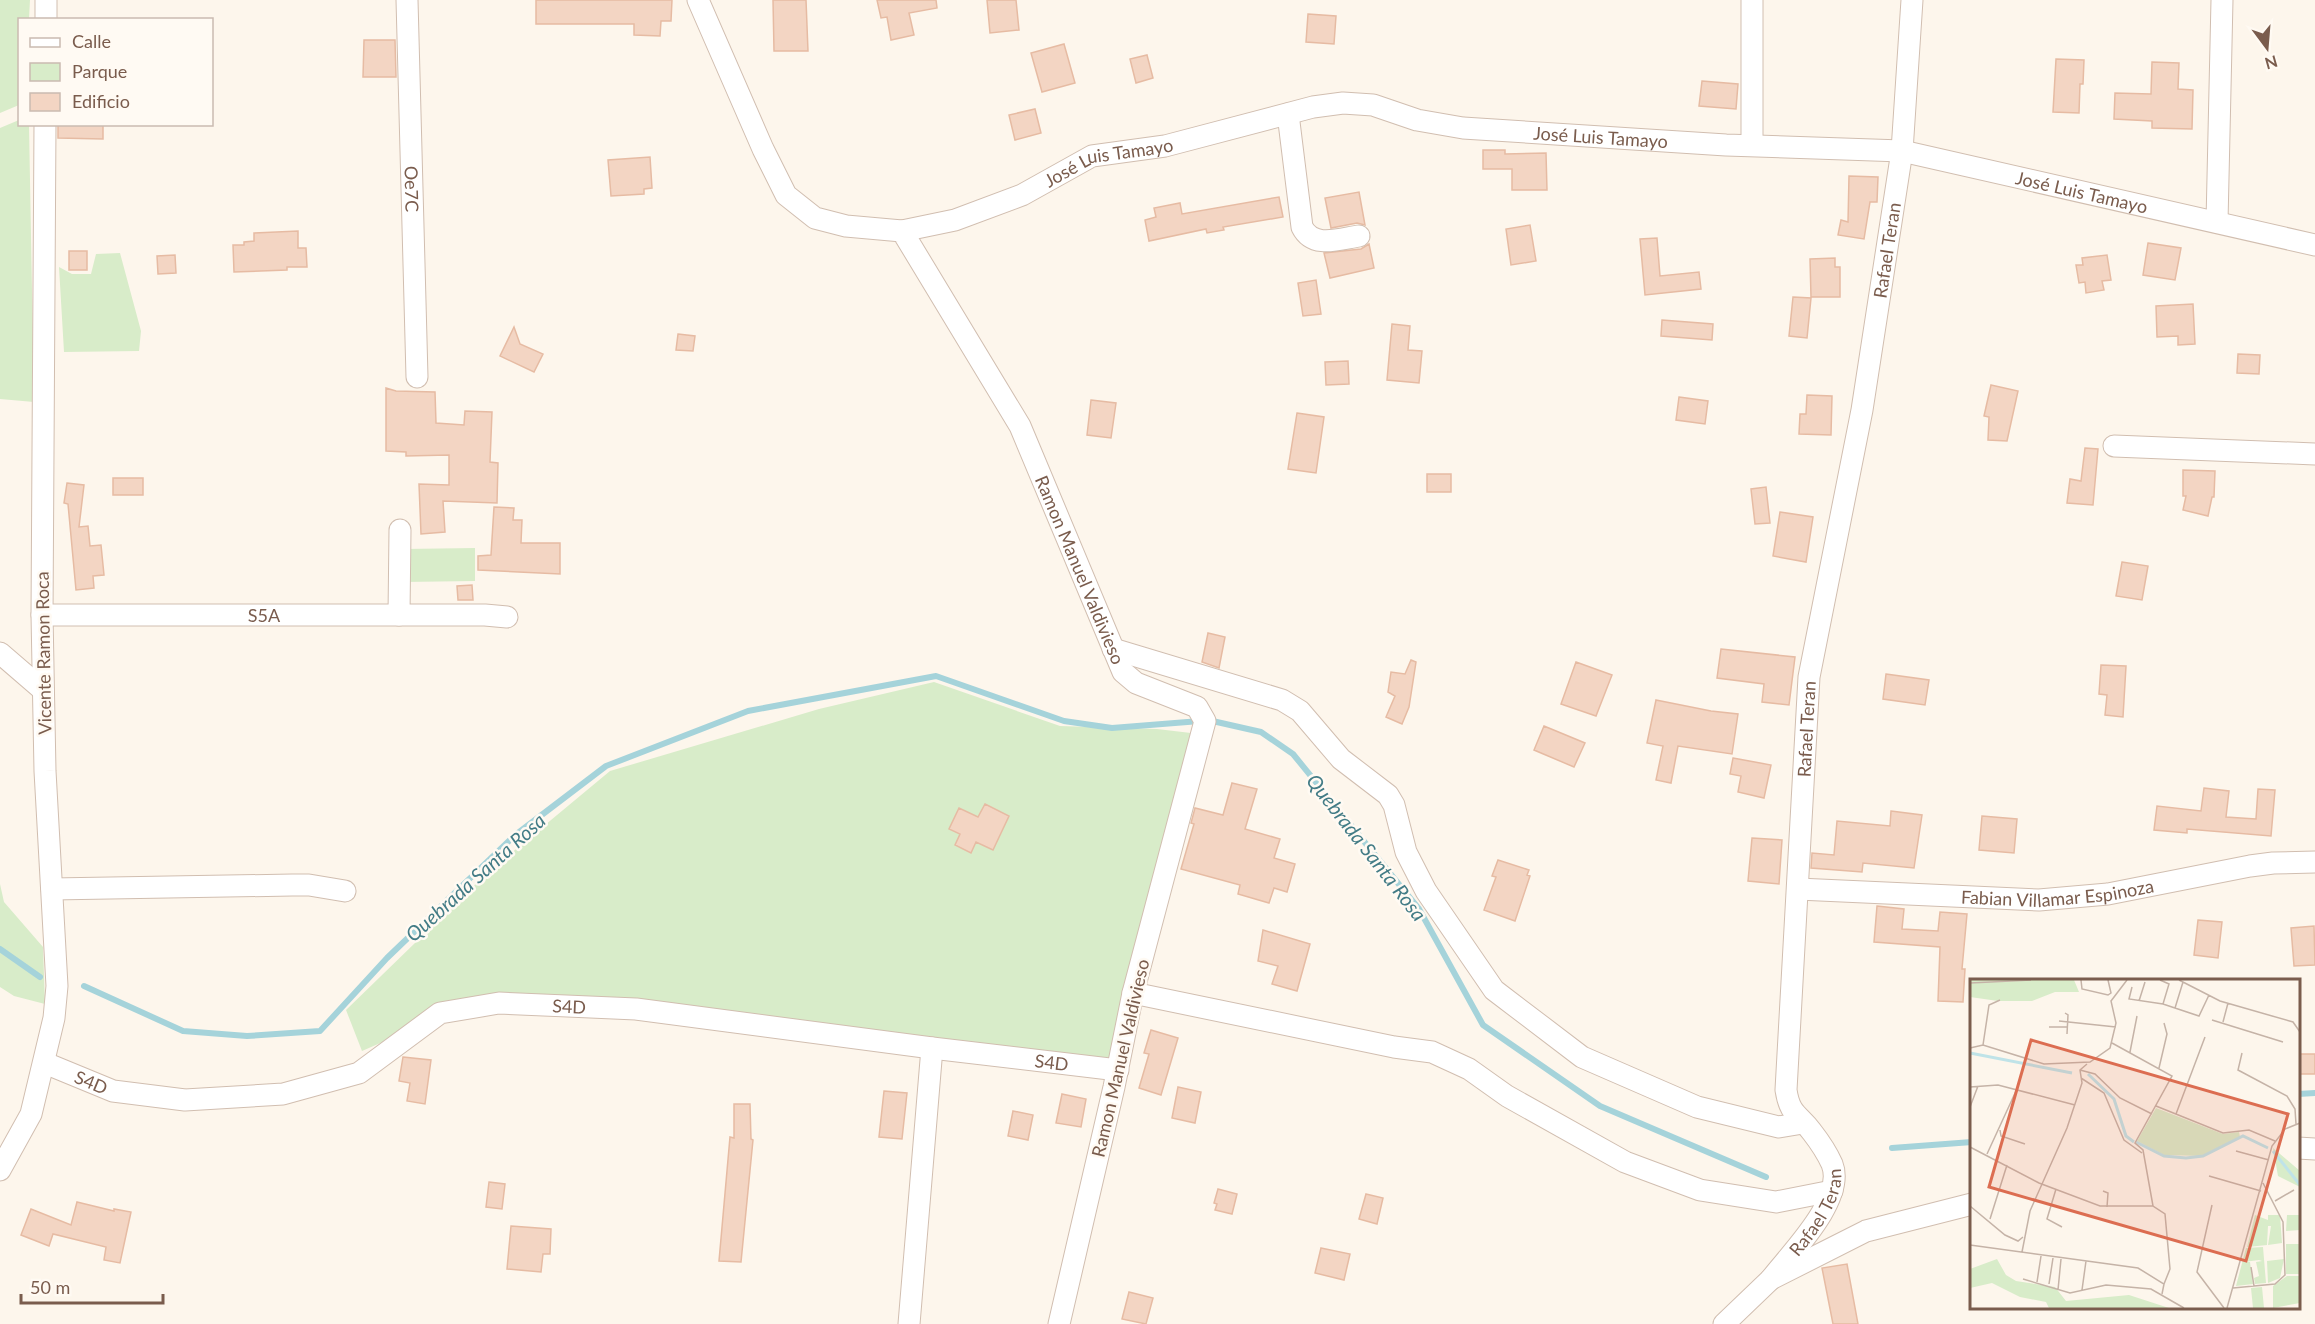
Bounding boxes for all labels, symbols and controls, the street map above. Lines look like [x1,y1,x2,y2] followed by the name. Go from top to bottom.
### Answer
[18,18,213,126] legend
[2237,18,2297,78] north arrow
[72,30,111,52] text: Calle
[2263,52,2280,74] text: N
[72,60,127,82] text: Parque
[72,90,130,112] text: Edificio
[1533,122,1669,152] street label: José Luis Tamayo
[1040,133,1175,191] street label: José Luis Tamayo
[400,166,424,212] street label: Oe7C
[2014,166,2150,218] street label: José Luis Tamayo
[1868,201,1905,300] street label: Rafael Teran
[1031,472,1129,667] street label: Ramon Manuel Valdivieso
[31,571,55,735] street label: Vicente Ramon Roca
[248,604,281,626] street label: S5A
[1792,680,1820,778] street label: Rafael Teran
[1302,769,1432,925] water label: Quebrada Santa Rosa
[400,808,550,946] water label: Quebrada Santa Rosa
[1961,874,2155,911] street label: Fabian Villamar Espinoza
[1087,957,1153,1159] street label: Ramon Manuel Valdivieso
[1970,979,2300,1309] inset map
[552,994,587,1018] street label: S4D
[1034,1049,1070,1075] street label: S4D
[71,1065,111,1099] street label: S4D
[1784,1168,1845,1260] street label: Rafael Teran
[21,1267,164,1305] scale bar
[30,1276,70,1298] text: 50 m

